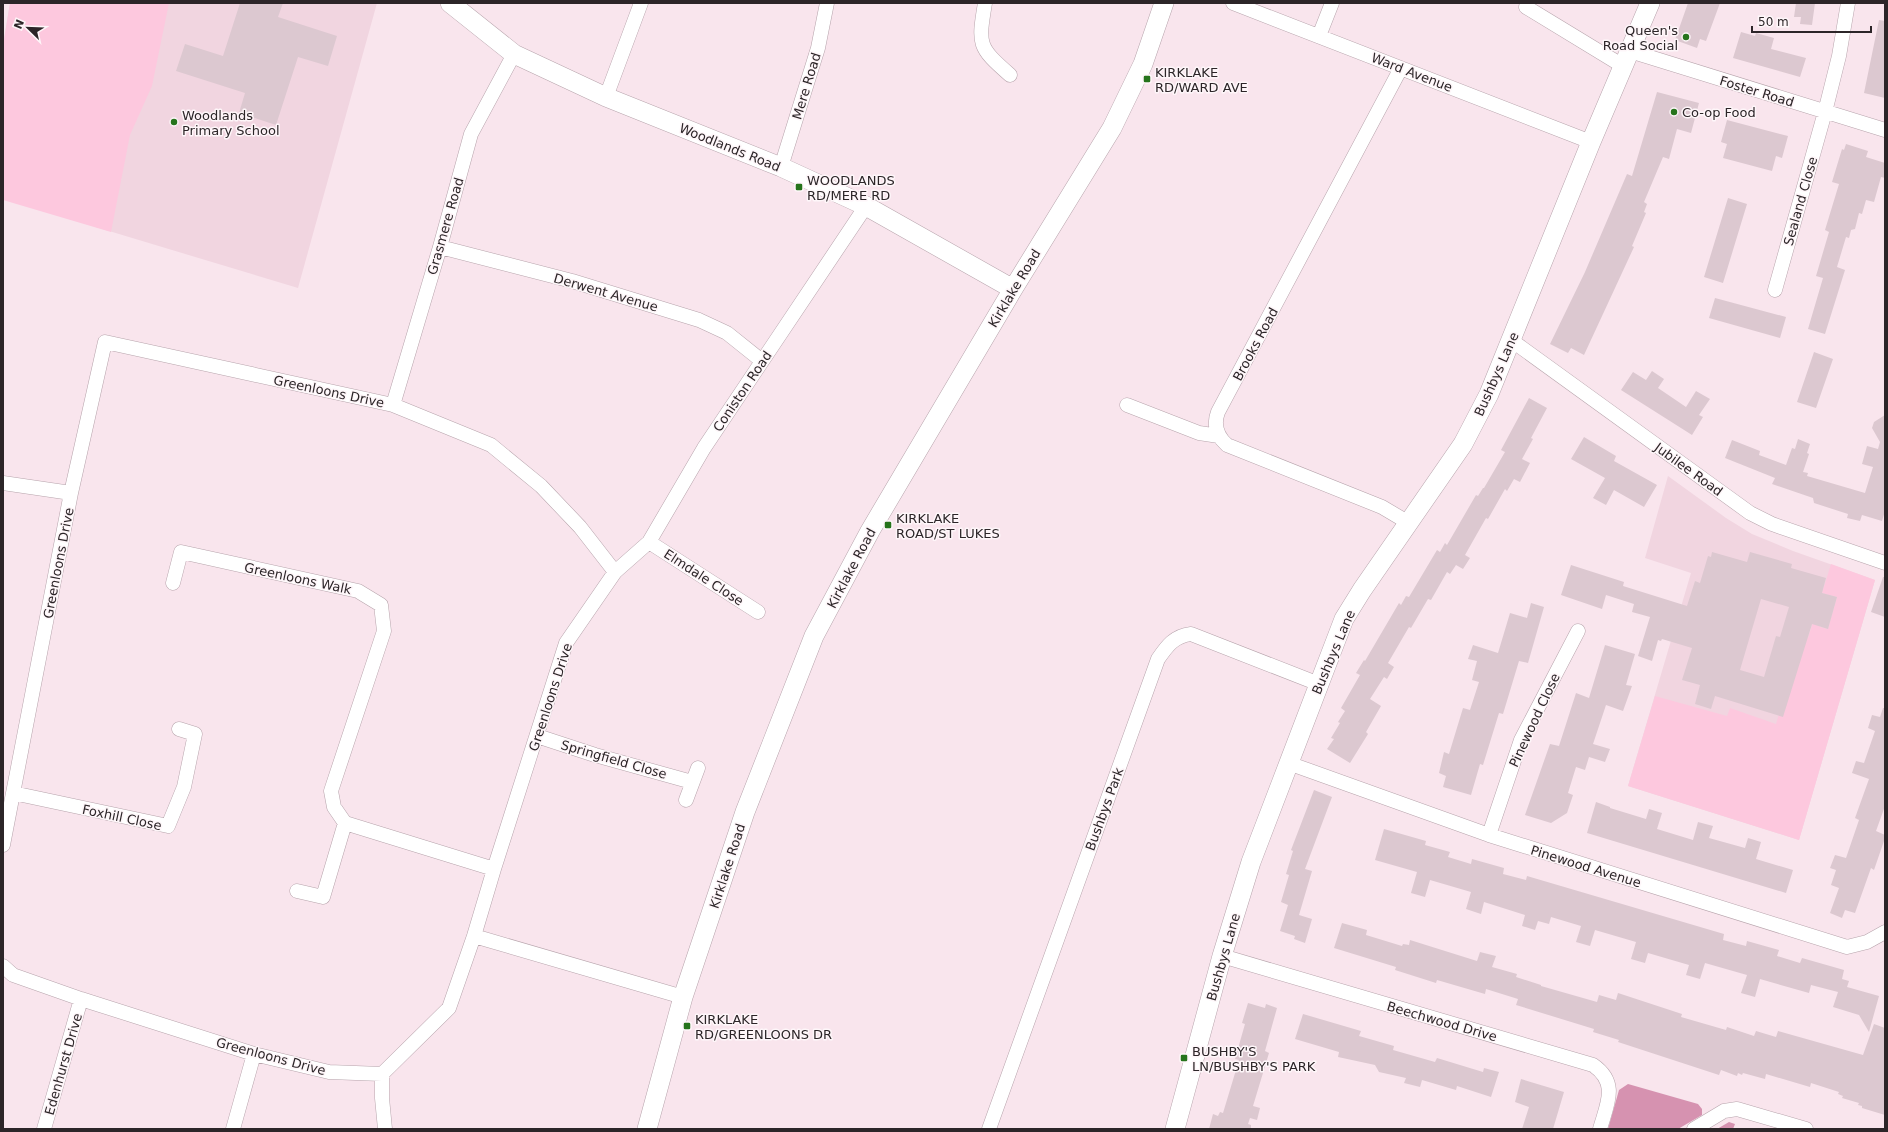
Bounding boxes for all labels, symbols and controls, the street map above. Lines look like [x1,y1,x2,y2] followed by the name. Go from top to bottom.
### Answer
[8,8,48,48] north arrow
[1752,8,1871,34] scale bar
[1758,15,1789,29] text: 50 m
[11,18,27,31] text: N
[1603,23,1678,53] place label: Queen's Road Social
[1681,32,1691,42] marker: Queen's Road Social
[1369,50,1455,95] street label: Ward Avenue
[789,51,824,121] street label: Mere Road
[1155,65,1248,95] place label: KIRKLAKE RD/WARD AVE
[1718,73,1796,110] street label: Foster Road
[1142,74,1152,84] marker: KIRKLAKE RD/WARD AVE
[1682,105,1756,120] place label: Co-op Food
[1669,107,1679,117] marker: Co-op Food
[182,108,280,138] place label: Woodlands Primary School
[169,117,179,127] marker: Woodlands Primary School
[677,120,783,175] street label: Woodlands Road
[1781,155,1820,247] street label: Sealand Close
[807,173,895,203] place label: WOODLANDS RD/MERE RD
[424,176,467,277] street label: Grasmere Road
[794,182,804,192] marker: WOODLANDS RD/MERE RD
[985,247,1044,330] street label: Kirklake Road
[552,270,660,315] street label: Derwent Avenue
[1230,305,1281,383] street label: Brooks Road
[1471,330,1522,419] street label: Bushbys Lane
[710,348,775,434] street label: Coniston Road
[272,372,386,411] street label: Greenloons Drive
[1651,439,1726,499] street label: Jubilee Road
[40,506,77,620] street label: Greenloons Drive
[896,511,1000,541] place label: KIRKLAKE ROAD/ST LUKES
[883,520,893,530] marker: KIRKLAKE ROAD/ST LUKES
[824,526,879,611] street label: Kirklake Road
[661,546,746,609] street label: Elmdale Close
[243,560,353,597] street label: Greenloons Walk
[1309,608,1358,697] street label: Bushbys Lane
[526,641,575,753] street label: Greenloons Drive
[1506,671,1563,769] street label: Pinewood Close
[559,737,669,782] street label: Springfield Close
[1083,765,1127,853] street label: Bushbys Park
[81,802,163,833] street label: Foxhill Close
[707,822,748,911] street label: Kirklake Road
[1529,843,1643,890] street label: Pinewood Avenue
[1204,912,1243,1003] street label: Bushbys Lane
[1385,999,1499,1044] street label: Beechwood Drive
[42,1012,85,1117] street label: Edenhurst Drive
[695,1012,832,1042] place label: KIRKLAKE RD/GREENLOONS DR
[682,1021,692,1031] marker: KIRKLAKE RD/GREENLOONS DR
[214,1035,327,1078] street label: Greenloons Drive
[1192,1044,1316,1074] place label: BUSHBY'S LN/BUSHBY'S PARK
[1179,1053,1189,1063] marker: BUSHBY'S LN/BUSHBY'S PARK

